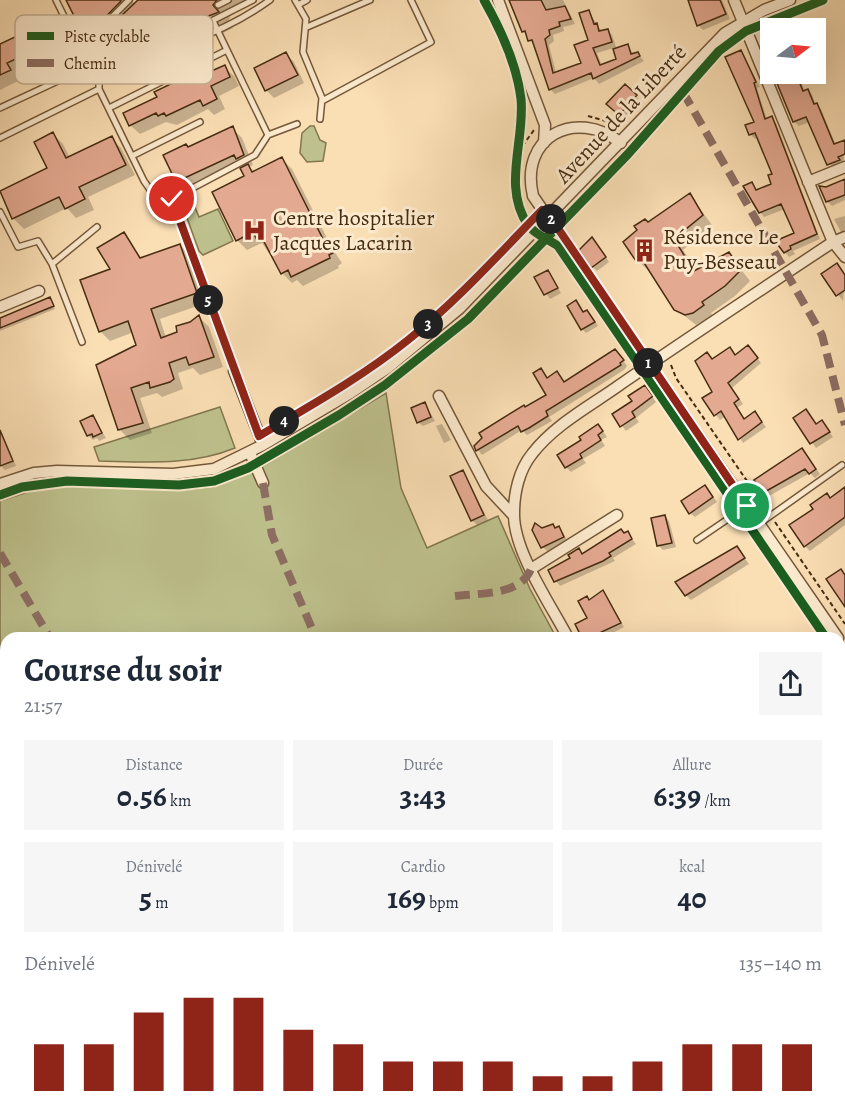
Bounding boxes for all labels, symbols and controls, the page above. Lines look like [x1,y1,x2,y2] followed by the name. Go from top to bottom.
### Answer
[15,15,213,84] legend
[760,18,826,84] north arrow
[760,18,826,84] map controls
[64,26,150,48] text: Piste cyclable
[548,38,693,191] street label: Avenue de la Liberté
[64,53,117,75] text: Chemin
[146,173,197,224] pin
[155,182,188,215] icon: check
[273,203,435,258] place label: Centre hospitalier Jacques Lacarin
[536,204,566,234] pin: 2
[547,208,555,230] text: 2
[242,218,268,244] hospital icon: Centre hospitalier Jacques Lacarin
[663,222,779,277] place label: Résidence Le Puy-Besseau
[632,237,658,263] building icon: Résidence Le Puy-Besseau
[193,285,223,315] pin: 5
[205,289,211,311] text: 5
[413,309,443,339] pin: 3
[425,313,431,335] text: 3
[633,348,663,378] pin: 1
[645,352,651,374] text: 1
[269,406,299,436] pin: 4
[280,410,288,432] text: 4
[721,480,772,531] pin
[730,489,763,522] icon: arrive
[24,647,222,692] text: Course du soir
[759,652,822,715] button: share
[24,692,62,719] text: 21:57
[125,754,183,776] text: Distance
[403,754,443,776] text: Durée
[673,754,711,776] text: Allure
[117,776,167,816] text: 0.56
[399,776,447,816] text: 3:43
[653,776,701,816] text: 6:39
[167,790,191,812] text: km
[701,790,731,812] text: /km
[126,856,182,878] text: Dénivelé
[401,856,445,878] text: Cardio
[679,856,705,878] text: kcal
[139,878,152,918] text: 5
[387,878,426,918] text: 169
[677,878,707,918] text: 40
[152,892,169,914] text: m
[426,892,459,914] text: bpm
[24,950,95,977] text: Dénivelé
[739,950,822,977] text: 135–140 m

